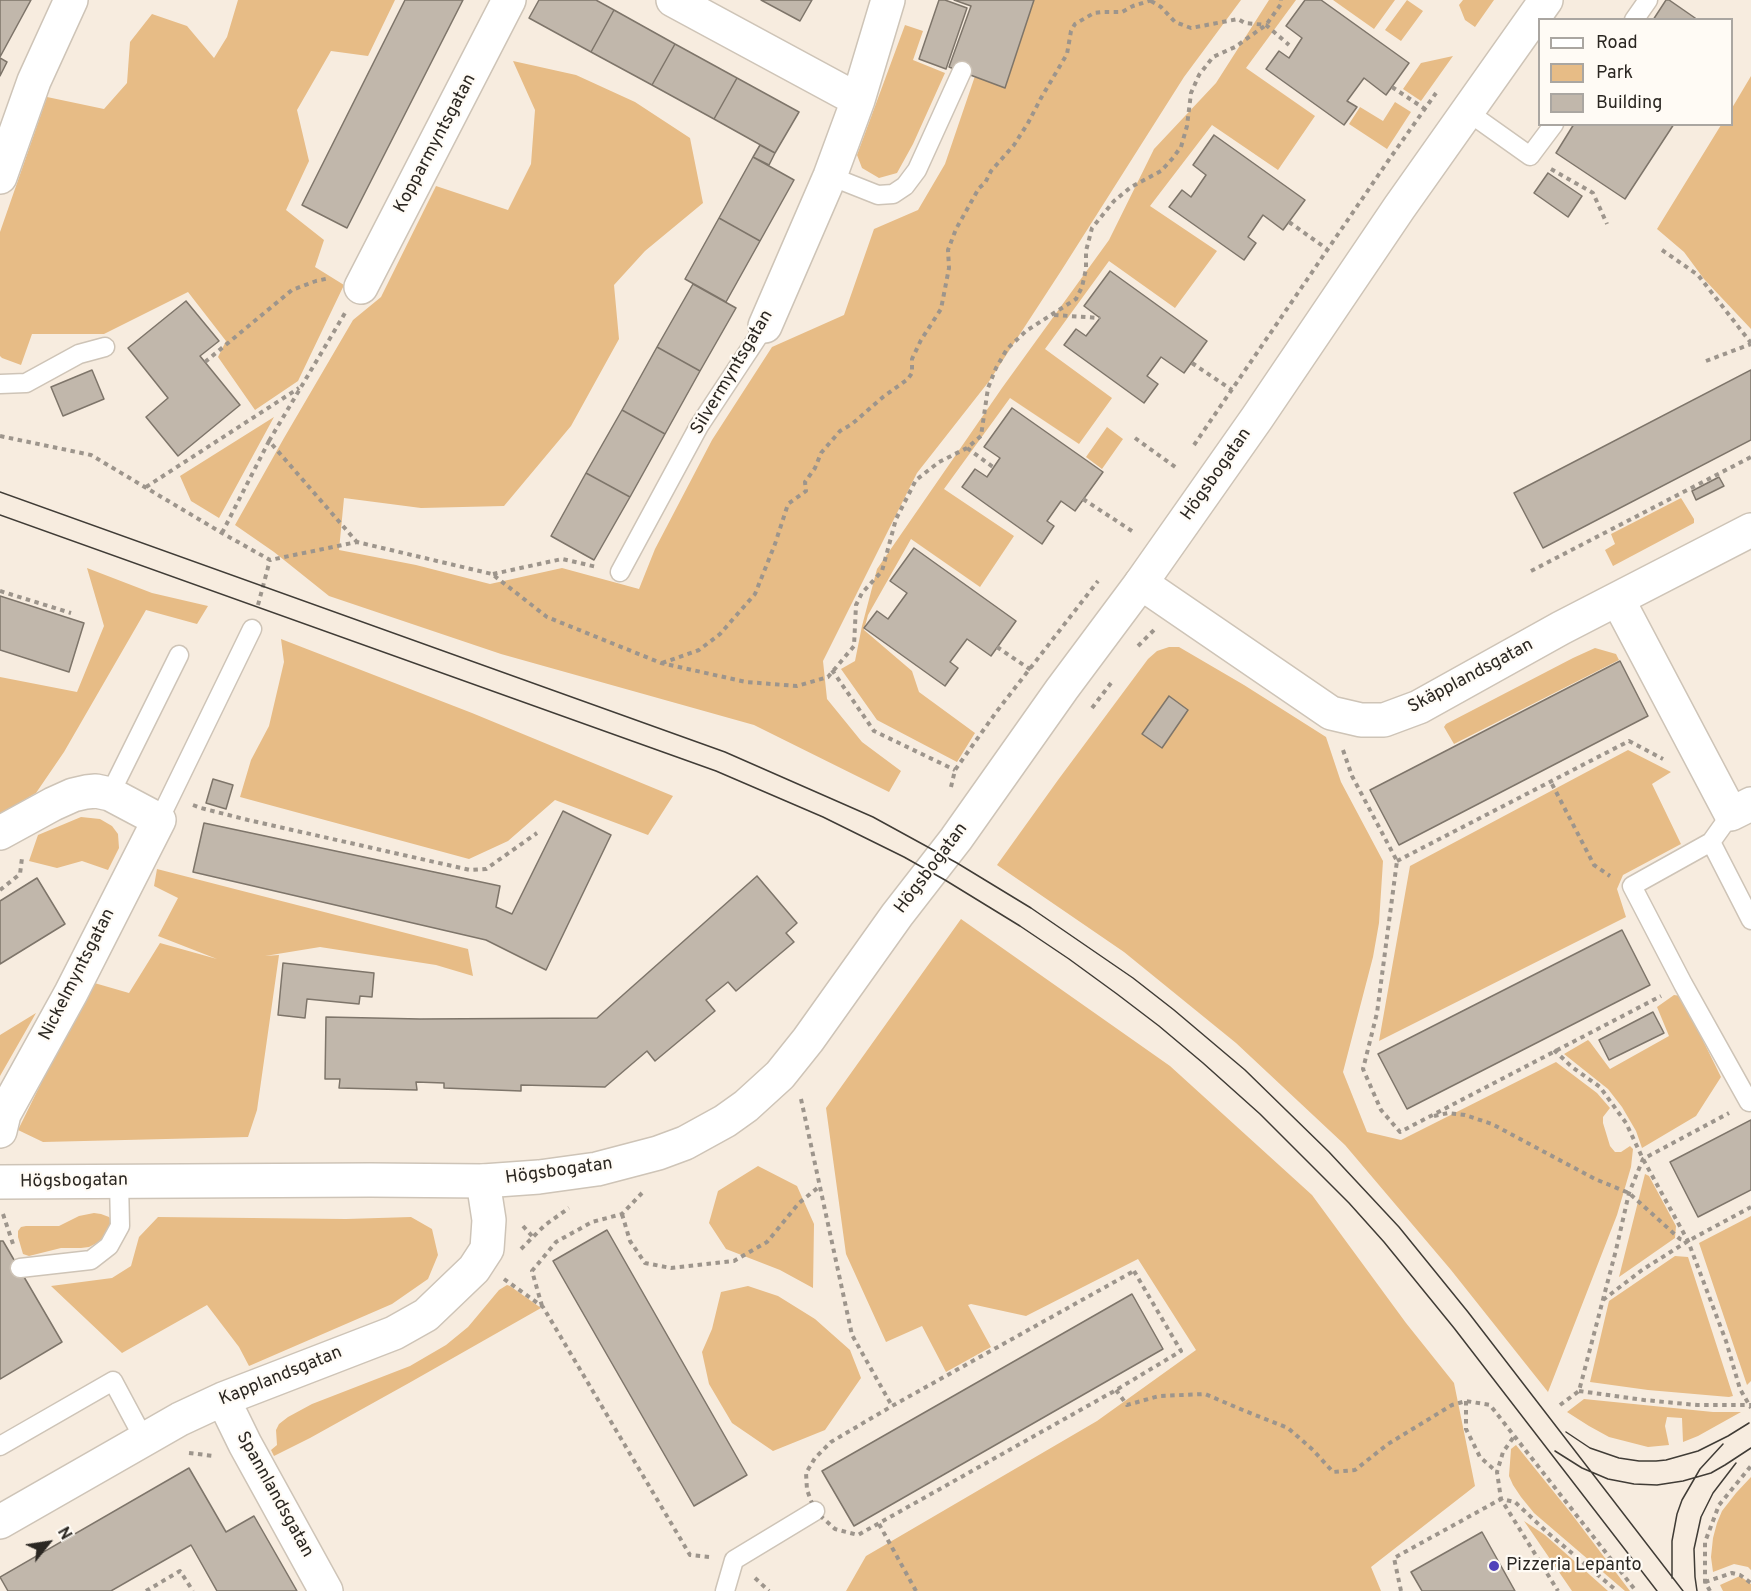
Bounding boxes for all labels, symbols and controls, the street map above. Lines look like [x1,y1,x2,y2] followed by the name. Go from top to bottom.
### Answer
[1538,18,1733,126] legend
[1596,32,1638,55] text: Road
[1596,62,1633,85] text: Park
[390,71,482,217] street label: Kopparmyntsgatan
[1596,92,1662,115] text: Building
[687,307,779,439] street label: Silvermyntsgatan
[1177,425,1257,525] street label: Högsbogatan
[1405,635,1537,719] street label: Skäpplandsgatan
[891,819,973,919] street label: Högsbogatan
[35,905,121,1045] street label: Nickelmyntsgatan
[504,1154,614,1190] street label: Högsbogatan
[20,1170,128,1194] street label: Högsbogatan
[216,1343,346,1411] street label: Kapplandsgatan
[230,1428,318,1562] street label: Spannlandsgatan
[18,1513,78,1573] north arrow
[52,1524,75,1544] text: N
[1506,1555,1642,1577] place label: Pizzeria Lepanto
[1487,1559,1501,1573] marker: Pizzeria Lepanto

